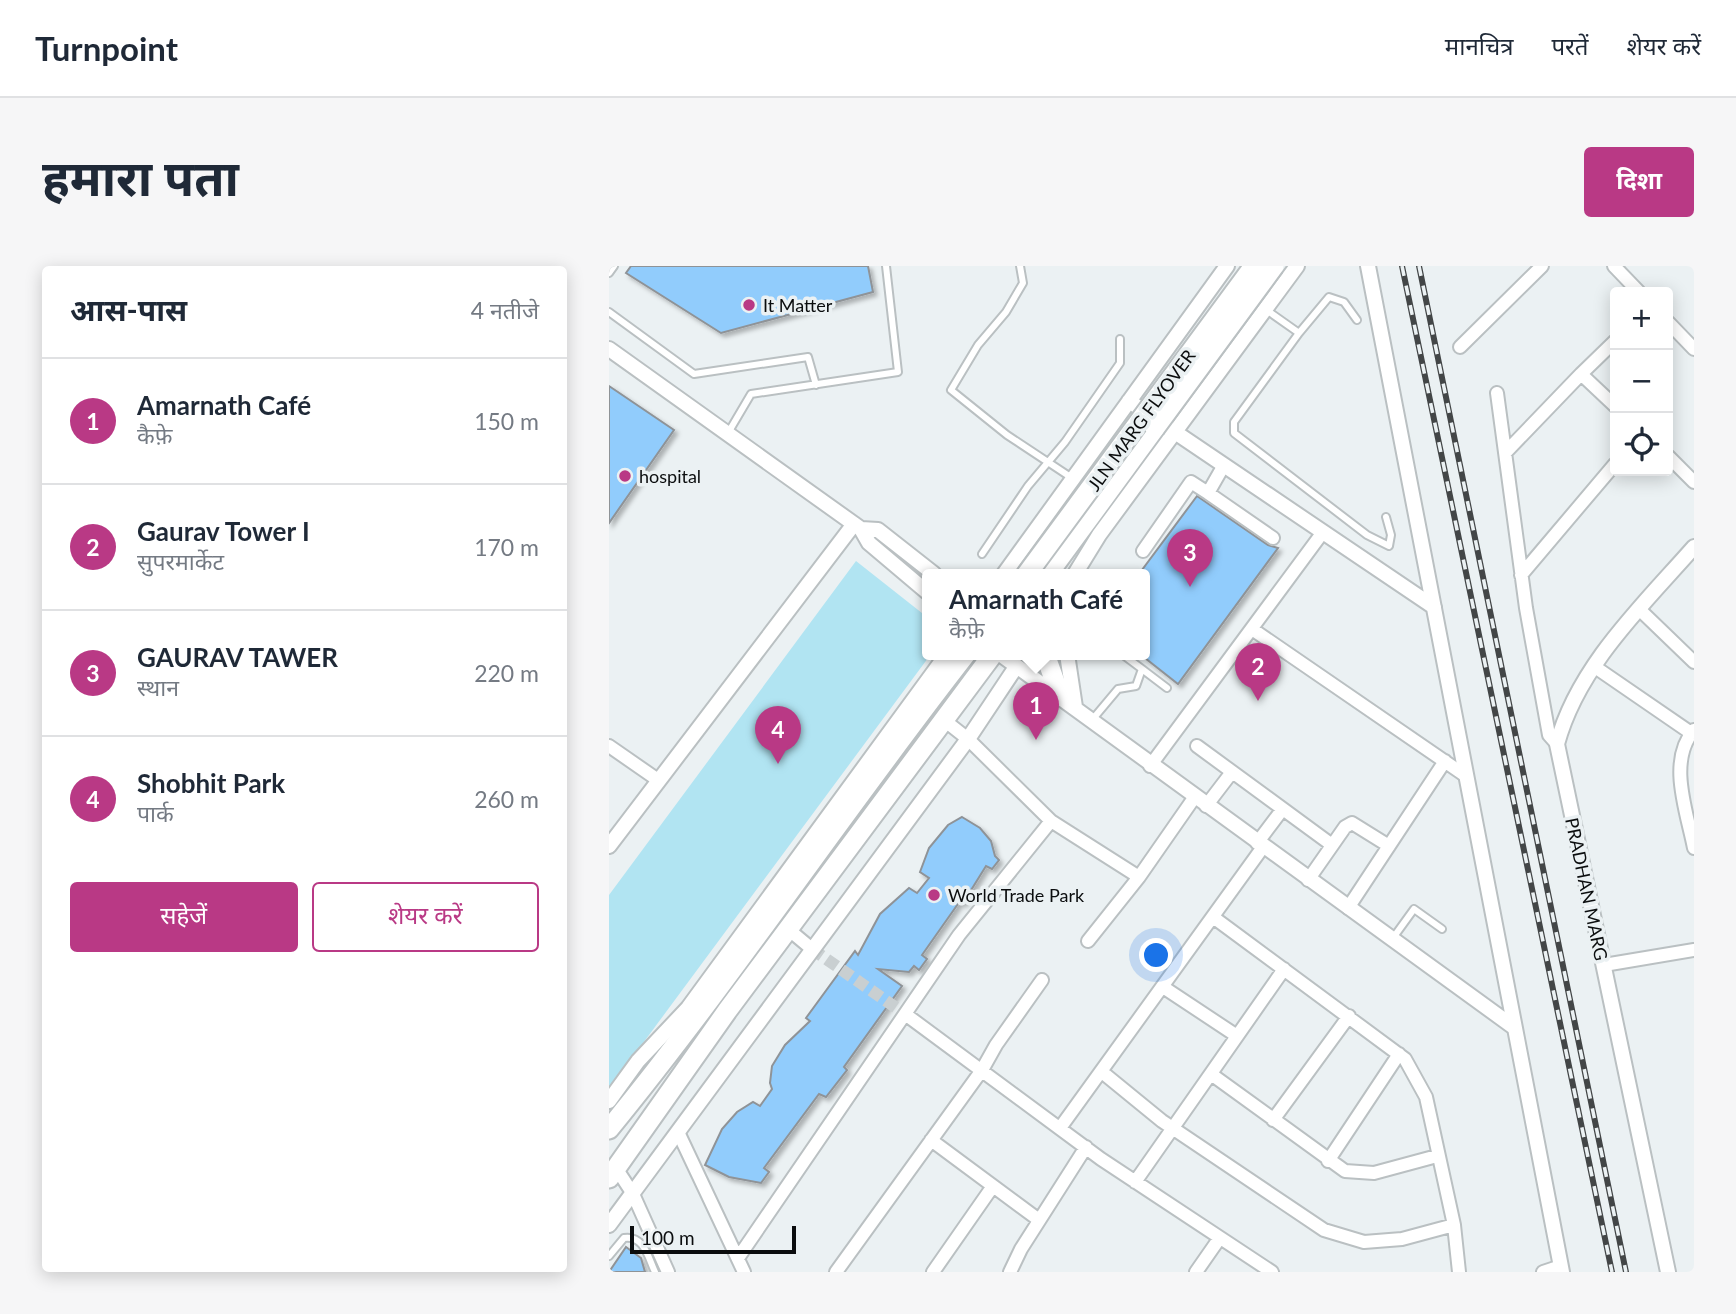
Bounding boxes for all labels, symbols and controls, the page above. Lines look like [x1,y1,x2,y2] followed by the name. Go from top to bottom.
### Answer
[35,28,178,68] text: Turnpoint
[1445,31,1513,60] text: मानचित्र
[1551,31,1589,60] text: परतें
[1627,31,1701,60] text: शेयर करें
[1584,147,1694,217] button: दिशा
[42,148,239,206] text: हमारा पता
[1610,287,1673,476] map controls
[1610,287,1673,350] button: +
[70,291,187,327] text: आस-पास
[763,294,833,316] place label: It Matter
[471,296,539,324] text: 4 नतीजे
[741,297,757,313] marker: It Matter
[1082,345,1200,495] street label: JLN MARG FLYOVER
[1610,350,1673,413] button: −
[137,389,311,421] text: Amarnath Café
[86,407,100,435] text: 1
[474,407,539,435] text: 150 m
[1610,413,1673,476] button: locate
[137,421,172,449] text: कैफ़े
[639,465,701,487] place label: hospital
[617,468,633,484] marker: hospital
[137,515,310,547] text: Gaurav Tower I
[1167,529,1213,587] pin: 3
[86,533,100,561] text: 2
[474,533,539,561] text: 170 m
[137,547,224,575] text: सुपरमार्केट
[922,569,1150,660] popup
[949,583,1123,615] text: Amarnath Café
[949,615,984,643] text: कैफ़े
[137,641,338,673] text: GAURAV TAWER
[1235,643,1281,701] pin: 2
[86,659,100,687] text: 3
[474,659,539,687] text: 220 m
[137,673,179,701] text: स्थान
[1013,682,1059,740] pin: 1
[755,706,801,764] pin: 4
[137,767,285,799] text: Shobhit Park
[86,785,100,813] text: 4
[474,785,539,813] text: 260 m
[137,799,174,827] text: पार्क
[1561,816,1613,962] street label: PRADHAN MARG
[70,882,298,952] button: सहेजें
[312,882,539,952] button: शेयर करें
[948,884,1085,906] place label: World Trade Park
[926,887,942,903] marker: World Trade Park
[1139,938,1173,972] your location
[630,1223,796,1255] scale bar
[641,1226,695,1249] text: 100 m

